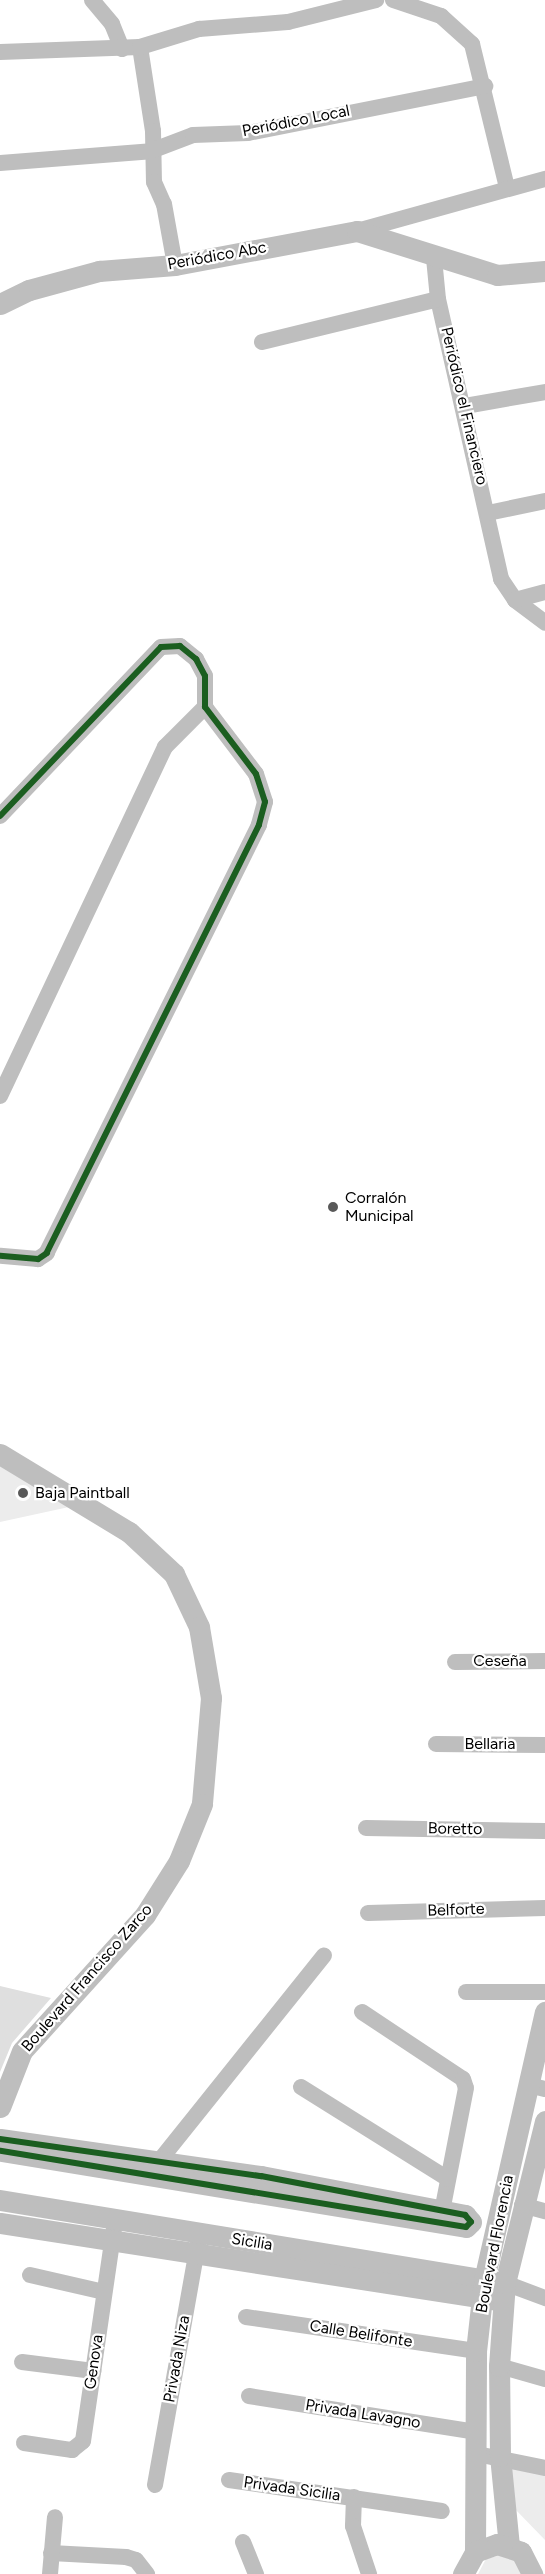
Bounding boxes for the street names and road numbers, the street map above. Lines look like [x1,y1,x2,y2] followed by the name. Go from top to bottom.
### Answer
[241,101,351,141] street label: Periódico Local
[166,238,268,274] street label: Periódico Abc
[436,325,492,487] street label: Periódico el Financiero
[473,1651,527,1671] street label: Ceseña
[465,1734,515,1754] street label: Bellaria
[428,1819,482,1839] street label: Boretto
[427,1899,485,1921] street label: Belforte
[18,1900,156,2056] street label: Boulevard Francisco Zarco
[472,2173,518,2315] street label: Boulevard Florencia
[230,2229,274,2255] street label: Sicilia
[160,2314,194,2404] street label: Privada Niza
[308,2316,414,2352] street label: Calle Belifonte
[81,2333,107,2391] street label: Genova
[304,2395,422,2433] street label: Privada Lavagno
[242,2473,342,2505] street label: Privada Sicilia

